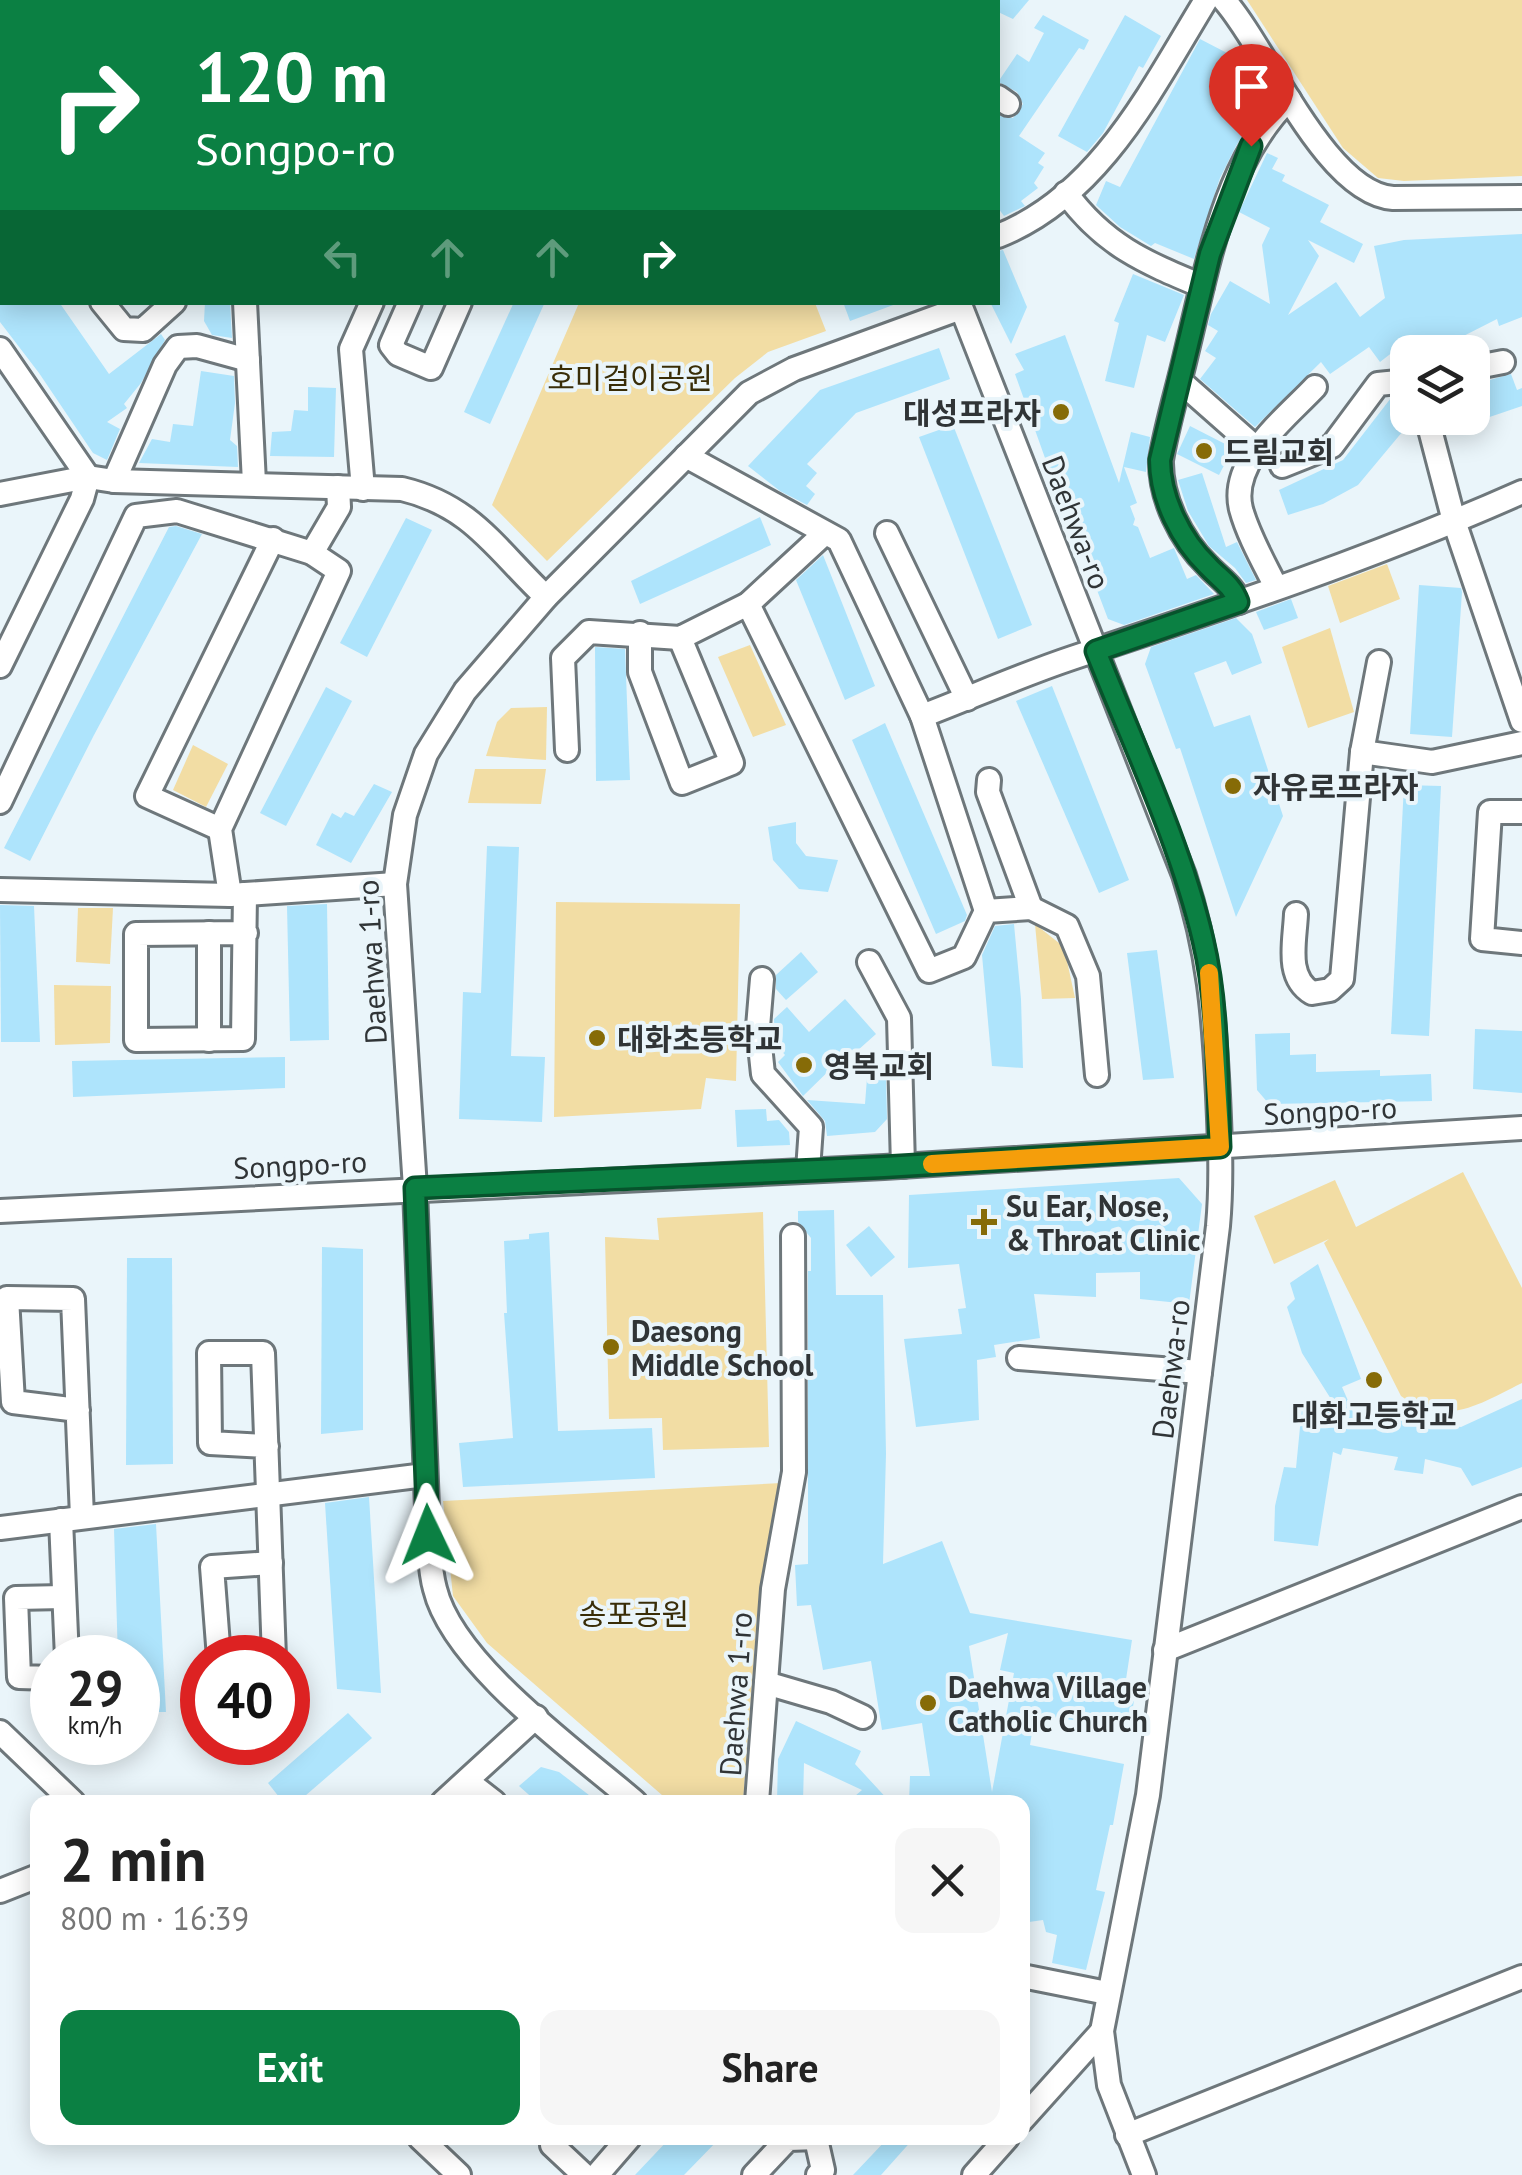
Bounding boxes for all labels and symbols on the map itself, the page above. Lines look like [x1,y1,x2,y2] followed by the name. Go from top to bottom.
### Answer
[1209,44,1294,147] pin
[547,358,713,397] park label: 호미걸이공원
[903,393,1041,432] place label: 대성프라자
[1050,401,1072,423] marker: 대성프라자
[1224,432,1334,471] place label: 드림교회
[1193,440,1215,462] marker: 드림교회
[1034,450,1120,594] street label: Daehwa-ro
[1253,767,1419,806] place label: 자유로프라자
[1222,775,1244,797] marker: 자유로프라자
[347,879,395,1045] street label: Daehwa 1-ro
[617,1019,783,1058] place label: 대화초등학교
[586,1027,608,1049] marker: 대화초등학교
[824,1046,934,1085] place label: 영복교회
[793,1054,815,1076] marker: 영복교회
[1262,1087,1398,1133] street label: Songpo-ro
[232,1141,368,1187] street label: Songpo-ro
[1006,1186,1201,1259] place label: Su Ear, Nose, & Throat Clinic
[971,1209,997,1235] marker: Su Ear, Nose, & Throat Clinic
[1142,1297,1198,1441] street label: Daehwa-ro
[631,1311,814,1384] place label: Daesong Middle School
[600,1336,622,1358] marker: Daesong Middle School
[1363,1369,1385,1391] marker: 대화고등학교
[1291,1395,1457,1434] place label: 대화고등학교
[376,1483,480,1587] position arrow
[579,1594,689,1633] park label: 송포공원
[710,1611,760,1777] street label: Daehwa 1-ro
[180,1635,310,1765] speed limit sign: 40
[948,1667,1148,1740] place label: Daehwa Village Catholic Church
[917,1692,939,1714] marker: Daehwa Village Catholic Church

